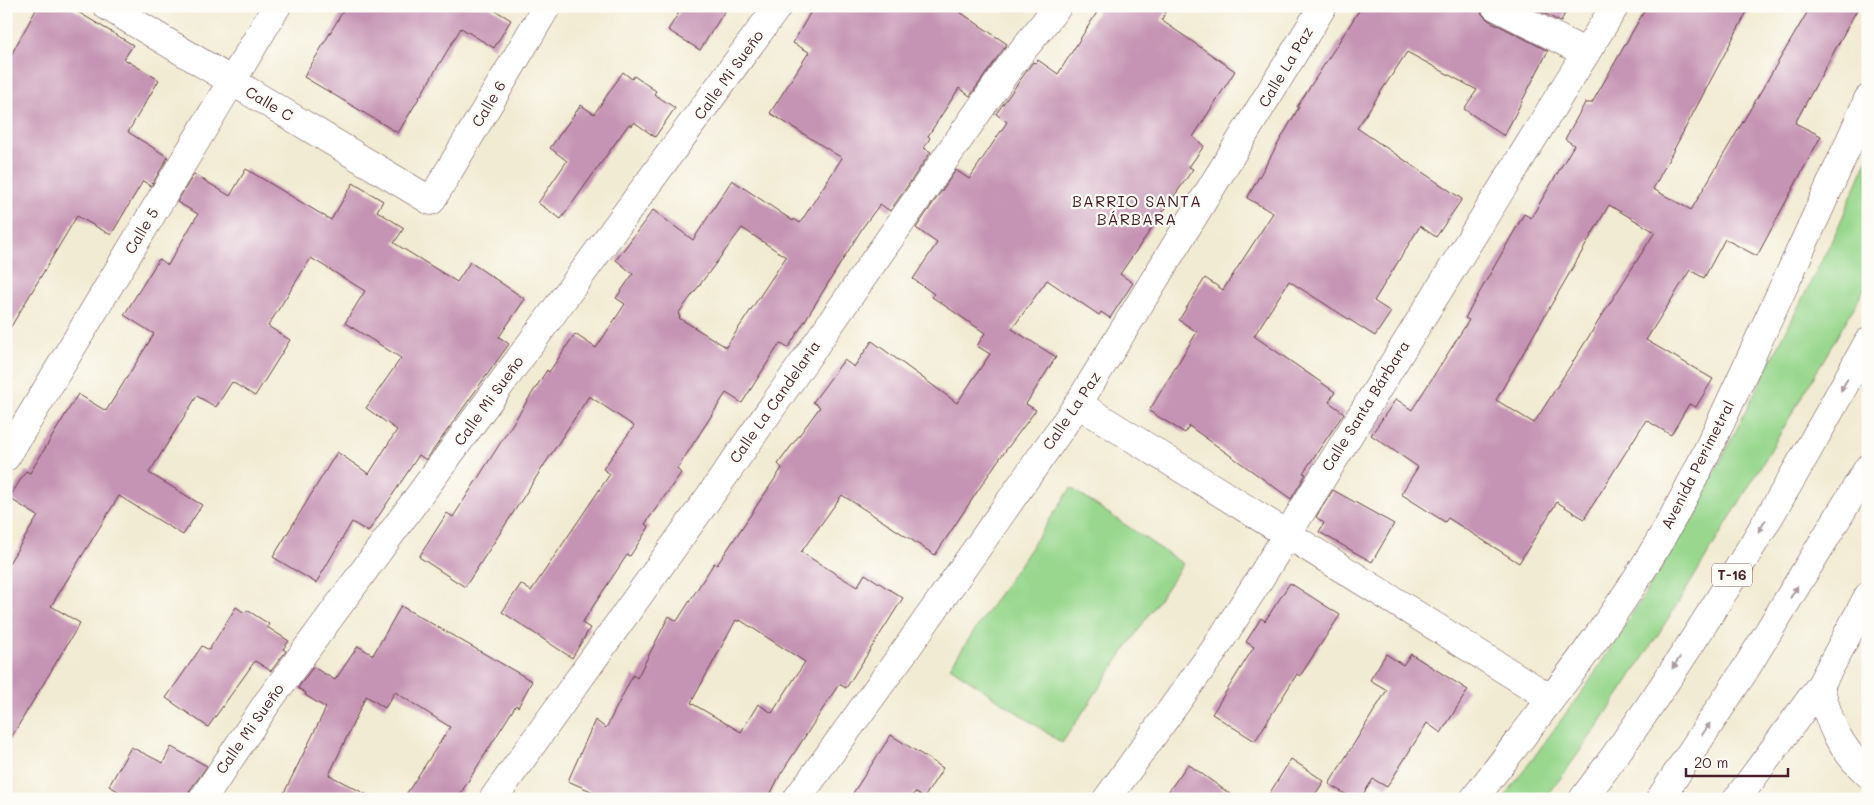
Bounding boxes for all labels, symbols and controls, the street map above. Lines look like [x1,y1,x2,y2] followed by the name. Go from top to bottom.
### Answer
[1253,23,1317,110] street label: Calle La Paz
[689,26,768,123] street label: Calle Mi Sueño
[467,77,510,130] street label: Calle 6
[242,81,297,125] street label: Calle C
[1072,190,1202,229] district label: BARRIO SANTA BÁRBARA
[120,204,163,257] street label: Calle 5
[724,336,824,467] street label: Calle La Candelaria
[1317,336,1414,475] street label: Calle Santa Bárbara
[449,352,528,449] street label: Calle Mi Sueño
[1038,367,1105,454] street label: Calle La Paz
[1840,379,1849,392] one-way arrow
[1656,397,1738,532] street label: Avenida Perimetral
[1758,519,1767,532] one-way arrow
[1712,564,1752,586] road number: T-16
[1789,586,1798,599] one-way arrow
[1671,657,1681,670] one-way arrow
[211,679,288,778] street label: Calle Mi Sueño
[1701,723,1711,736] one-way arrow
[1686,745,1789,777] scale bar
[1694,752,1728,772] text: 20 m

